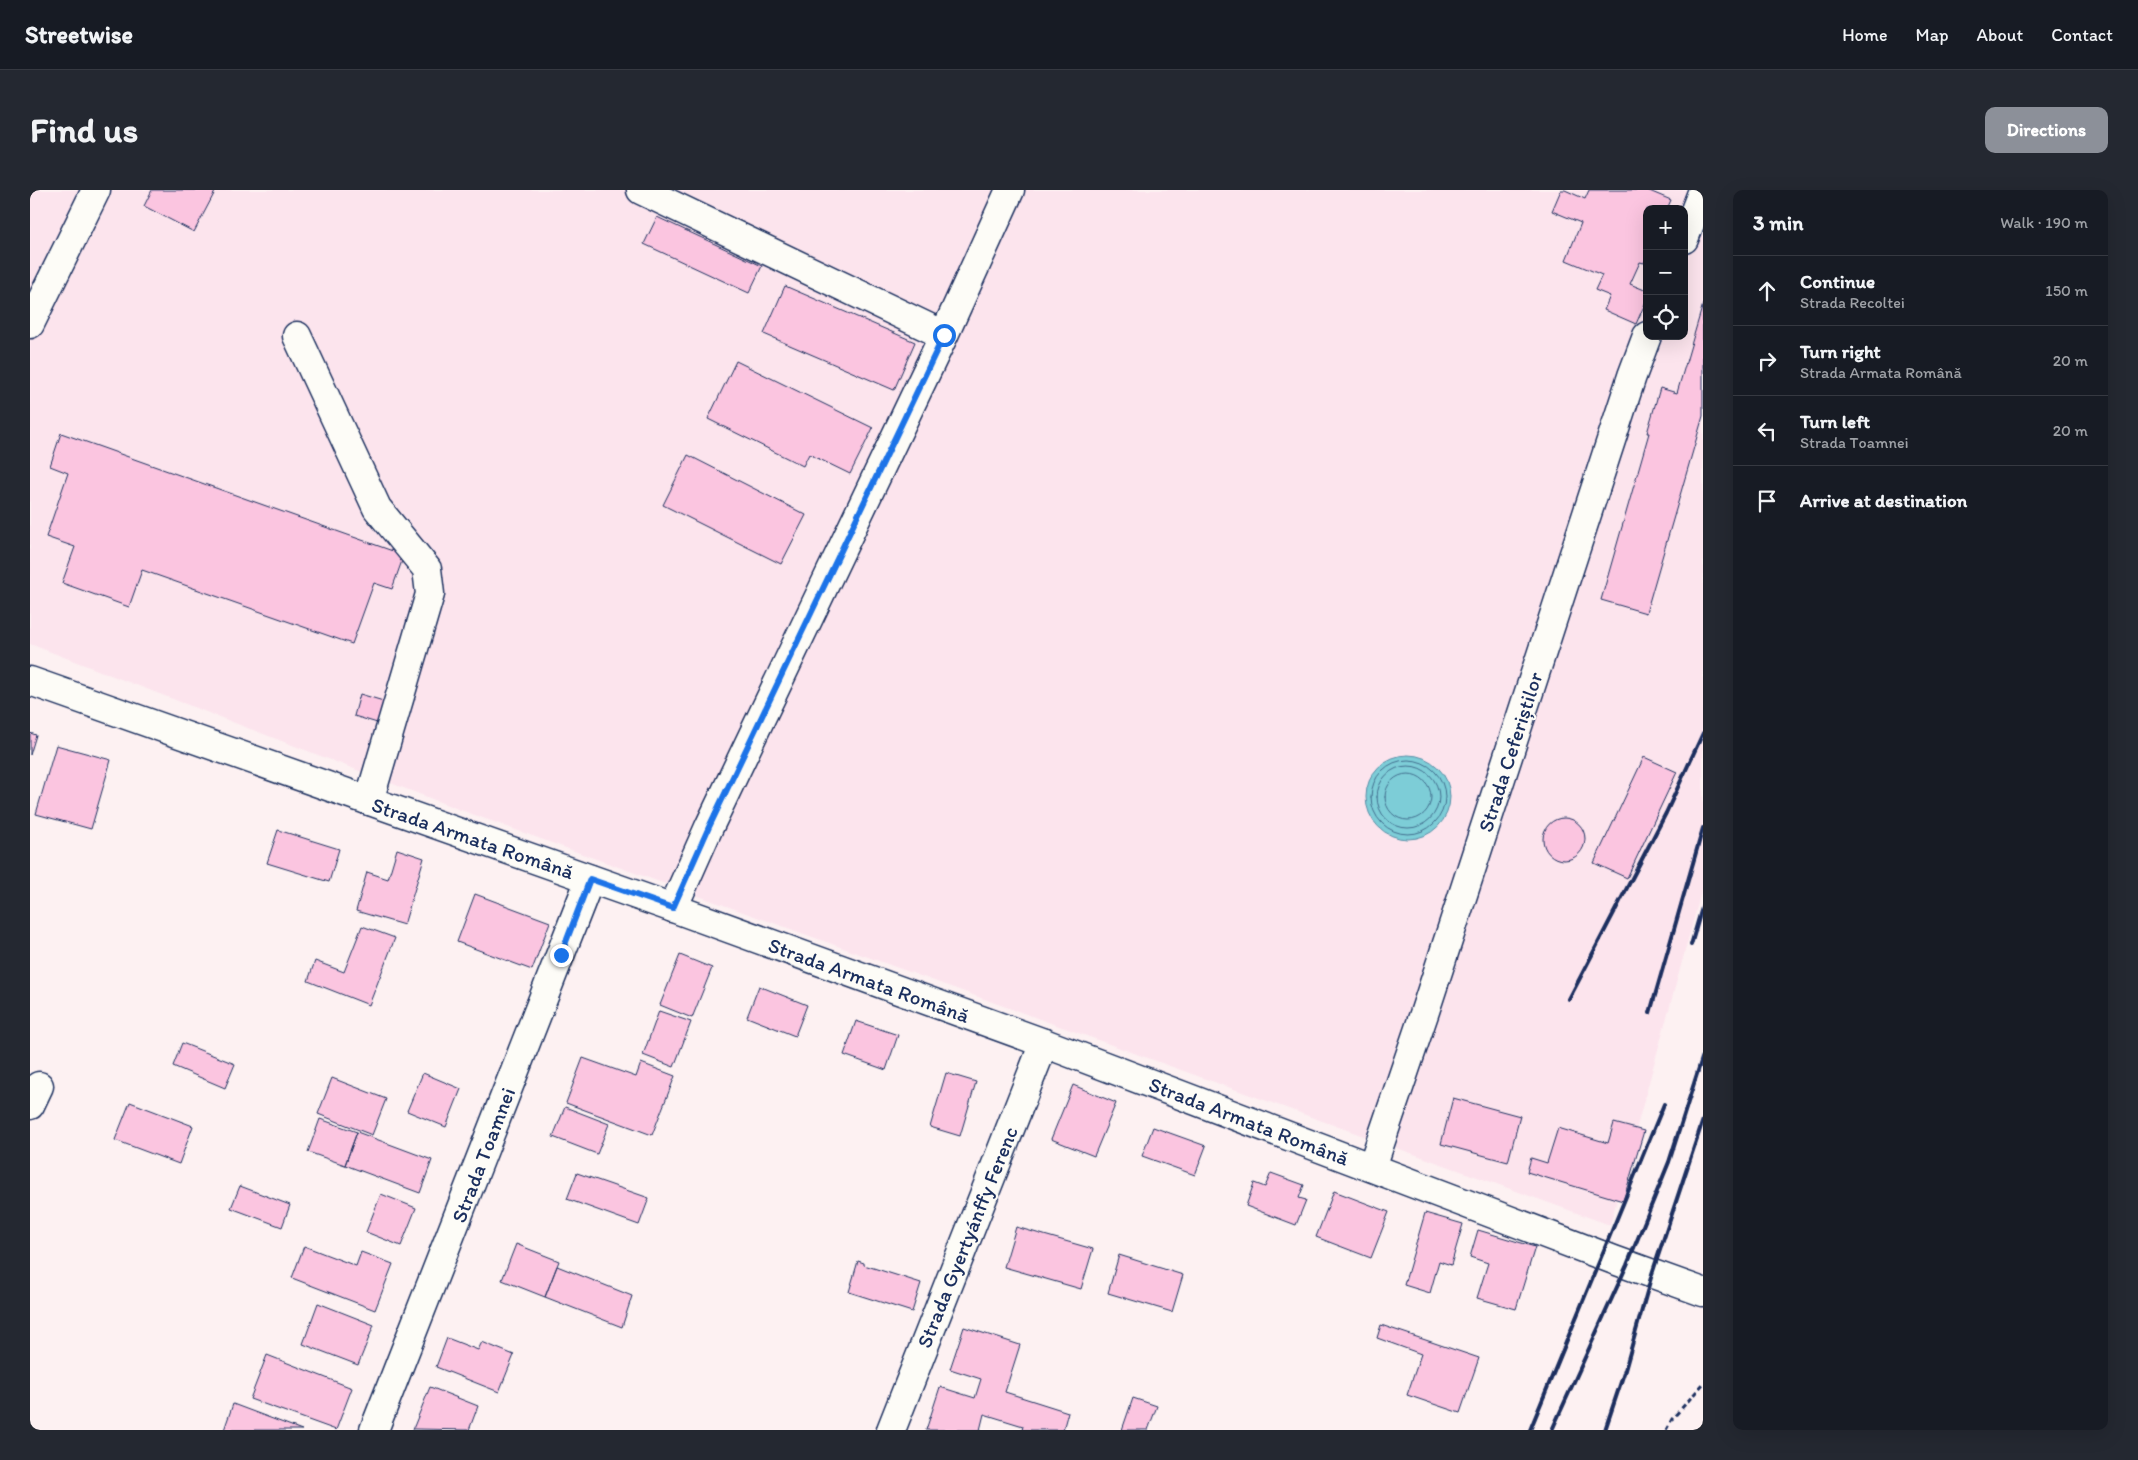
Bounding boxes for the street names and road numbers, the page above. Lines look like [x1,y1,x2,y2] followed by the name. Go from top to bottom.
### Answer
[1472,669,1548,835] street label: Strada Ceferiștilor
[369,792,577,884] street label: Strada Armata Română
[765,932,973,1028] street label: Strada Armata Română
[1145,1071,1353,1171] street label: Strada Armata Română
[446,1084,520,1226] street label: Strada Toamnei
[911,1122,1023,1351] street label: Strada Gyertyánffy Ferenc

